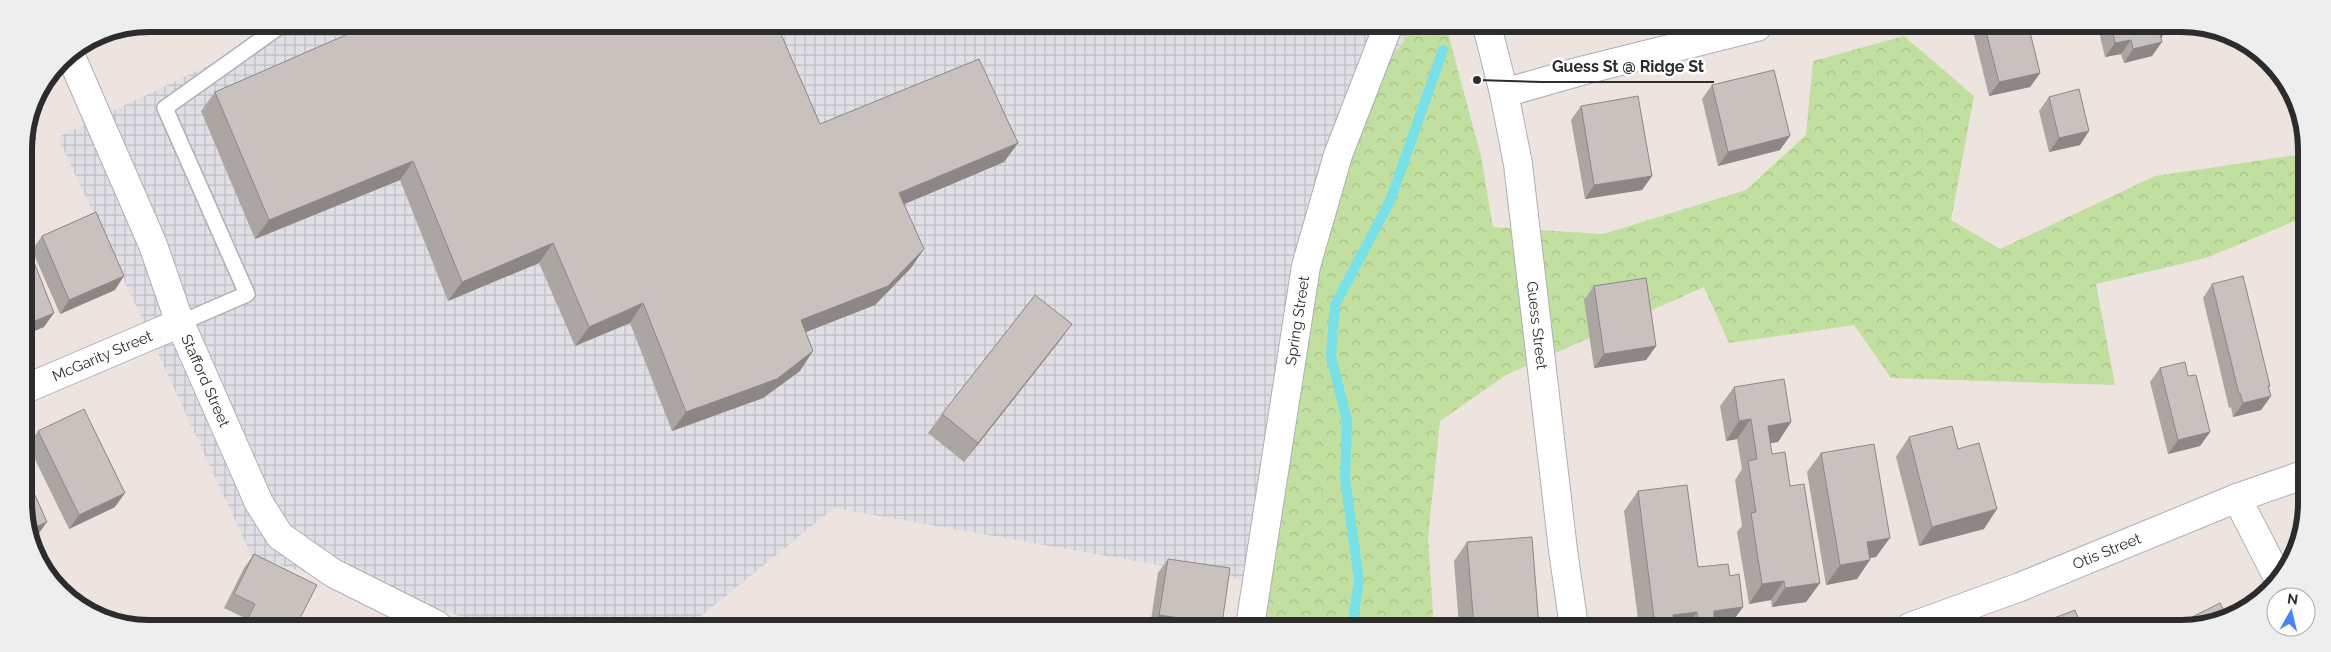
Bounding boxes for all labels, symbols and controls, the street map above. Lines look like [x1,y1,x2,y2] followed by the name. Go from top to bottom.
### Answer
[1542,51,1714,82] callout: Guess St @ Ridge St
[1552,57,1704,76] text: Guess St @ Ridge St
[1282,275,1313,367] street label: Spring Street
[1523,280,1551,370] street label: Guess Street
[50,327,155,385] street label: McGarity Street
[177,332,234,430] street label: Stafford Street
[2070,529,2144,573] street label: Otis Street
[2266,587,2316,637] north arrow
[2286,590,2299,608] text: N

